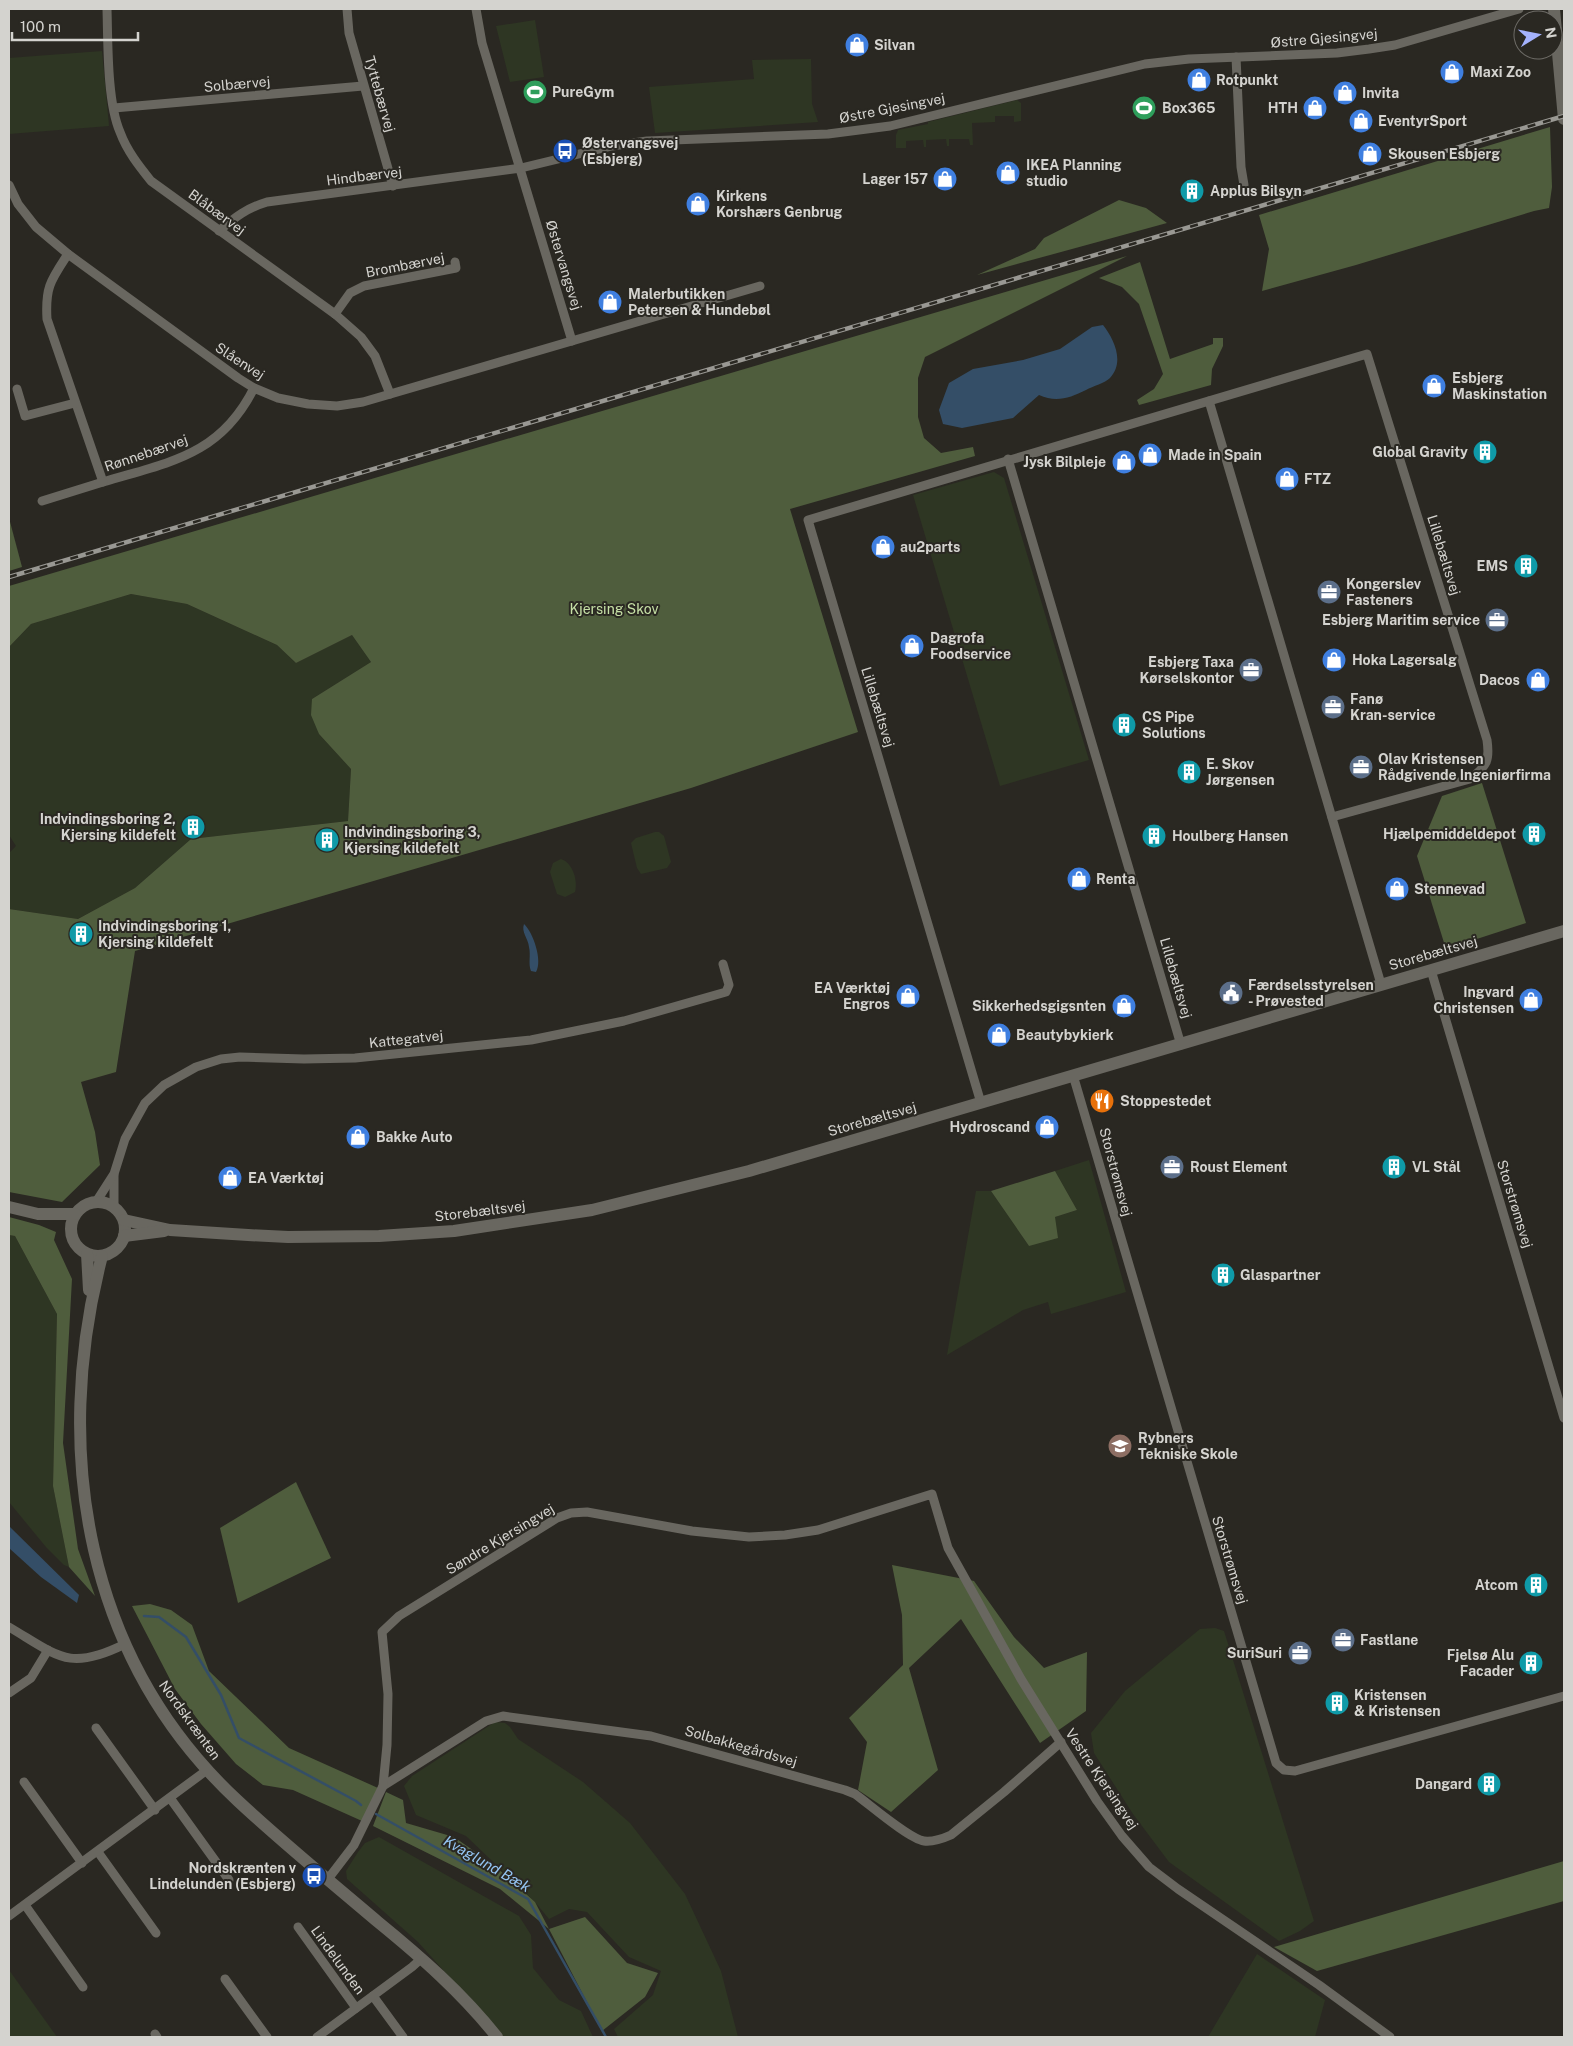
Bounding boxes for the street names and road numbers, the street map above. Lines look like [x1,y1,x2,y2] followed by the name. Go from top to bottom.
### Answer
[1270,25,1378,51] street label: Østre Gjesingvej
[362,54,398,134] street label: Tyttebærvej
[203,73,271,95] street label: Solbærvej
[838,90,946,126] street label: Østre Gjesingvej
[325,163,403,189] street label: Hindbærvej
[185,186,249,238] street label: Blåbærvej
[543,218,585,312] street label: Østervangsvej
[364,250,446,280] street label: Brombærvej
[212,339,268,383] street label: Slåenvej
[102,431,190,475] street label: Rønnebærvej
[1424,513,1464,597] street label: Lillebæltsvej
[858,665,898,749] street label: Lillebæltsvej
[1387,933,1479,973] street label: Storebæltsvej
[1157,936,1195,1020] street label: Lillebæltsvej
[368,1027,444,1051] street label: Kattegatvej
[826,1099,918,1139] street label: Storebæltsvej
[1096,1126,1136,1218] street label: Storstrømsvej
[1494,1158,1536,1250] street label: Storstrømsvej
[434,1197,526,1225] street label: Storebæltsvej
[443,1500,557,1578] street label: Søndre Kjersingvej
[1209,1514,1251,1606] street label: Storstrømsvej
[156,1677,224,1763] street label: Nordskrænten
[683,1722,799,1770] street label: Solbakkegårdsvej
[1062,1726,1142,1832] street label: Vestre Kjersingvej
[308,1923,368,1997] street label: Lindelunden

